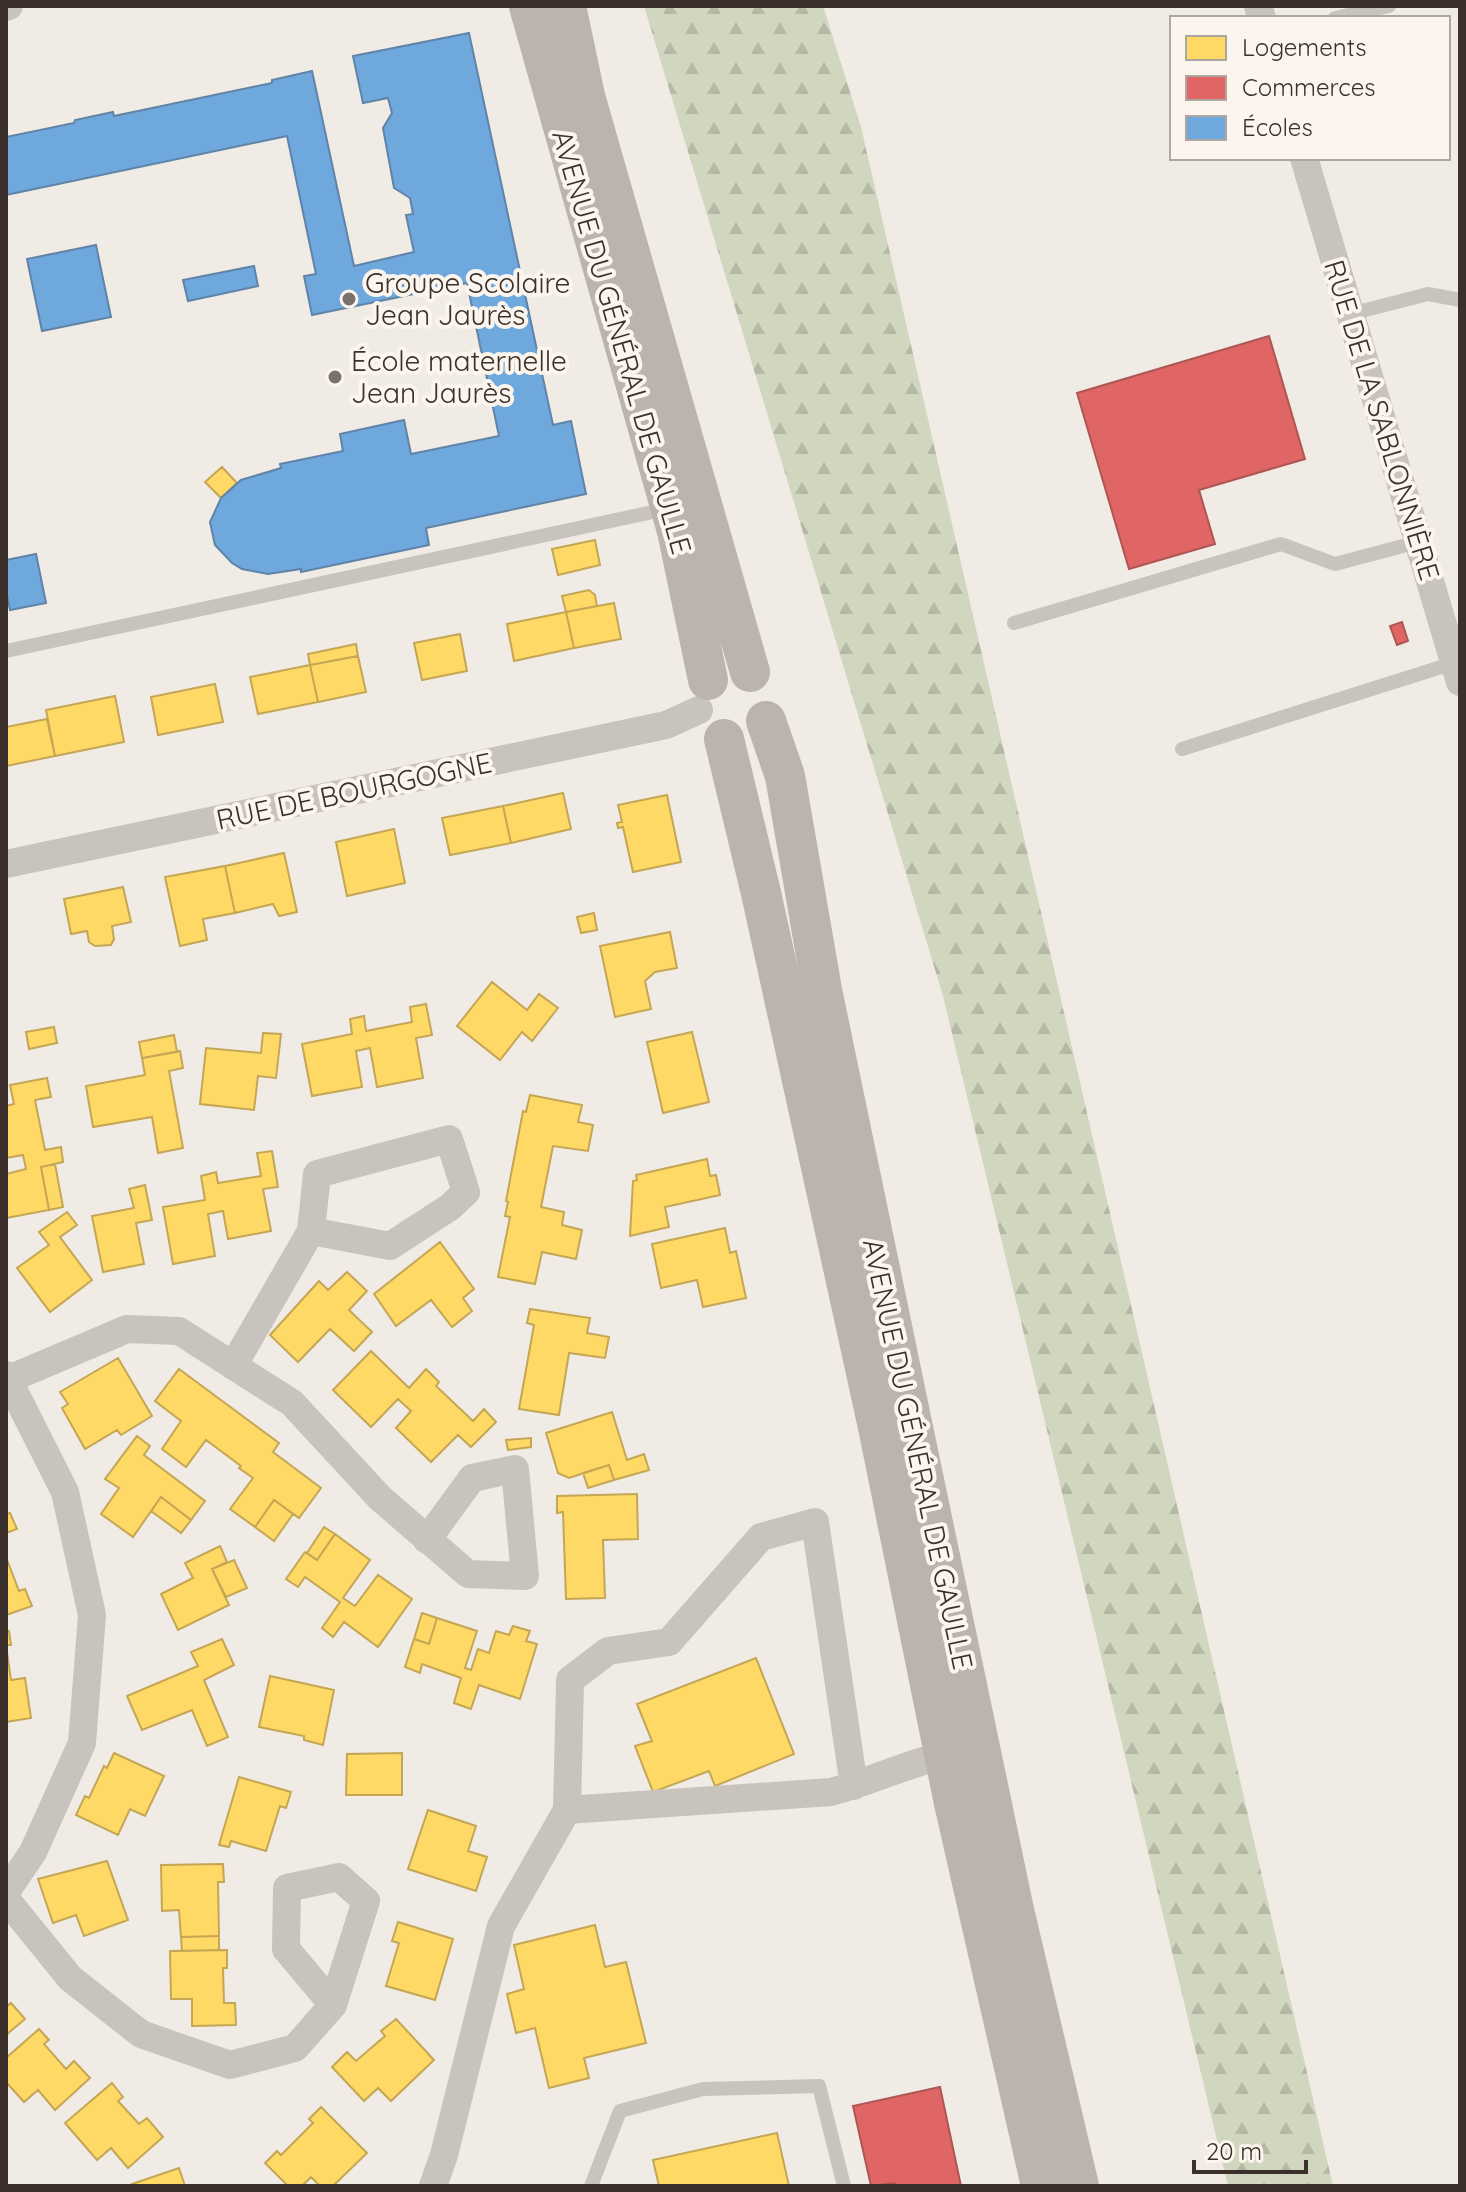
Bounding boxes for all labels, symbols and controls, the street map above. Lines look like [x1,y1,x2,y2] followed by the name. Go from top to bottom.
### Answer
[1170,16,1450,160] legend
[1242,32,1367,62] text: Logements
[1242,72,1375,102] text: Commerces
[1242,112,1313,142] text: Écoles
[545,126,700,558] street label: AVENUE DU GÉNÉRAL DE GAULLE
[1317,256,1448,584] street label: RUE DE LA SABLONNIÈRE
[365,265,570,332] place label: Groupe Scolaire Jean Jaurès
[340,290,358,308] marker: Groupe Scolaire Jean Jaurès
[351,343,567,410] place label: École maternelle Jean Jaurès
[326,368,344,386] marker: École maternelle Jean Jaurès
[213,744,495,837] street label: RUE DE BOURGOGNE
[856,1235,981,1672] street label: AVENUE DU GÉNÉRAL DE GAULLE
[1194,2124,1306,2174] scale bar
[1206,2136,1262,2166] text: 20 m

